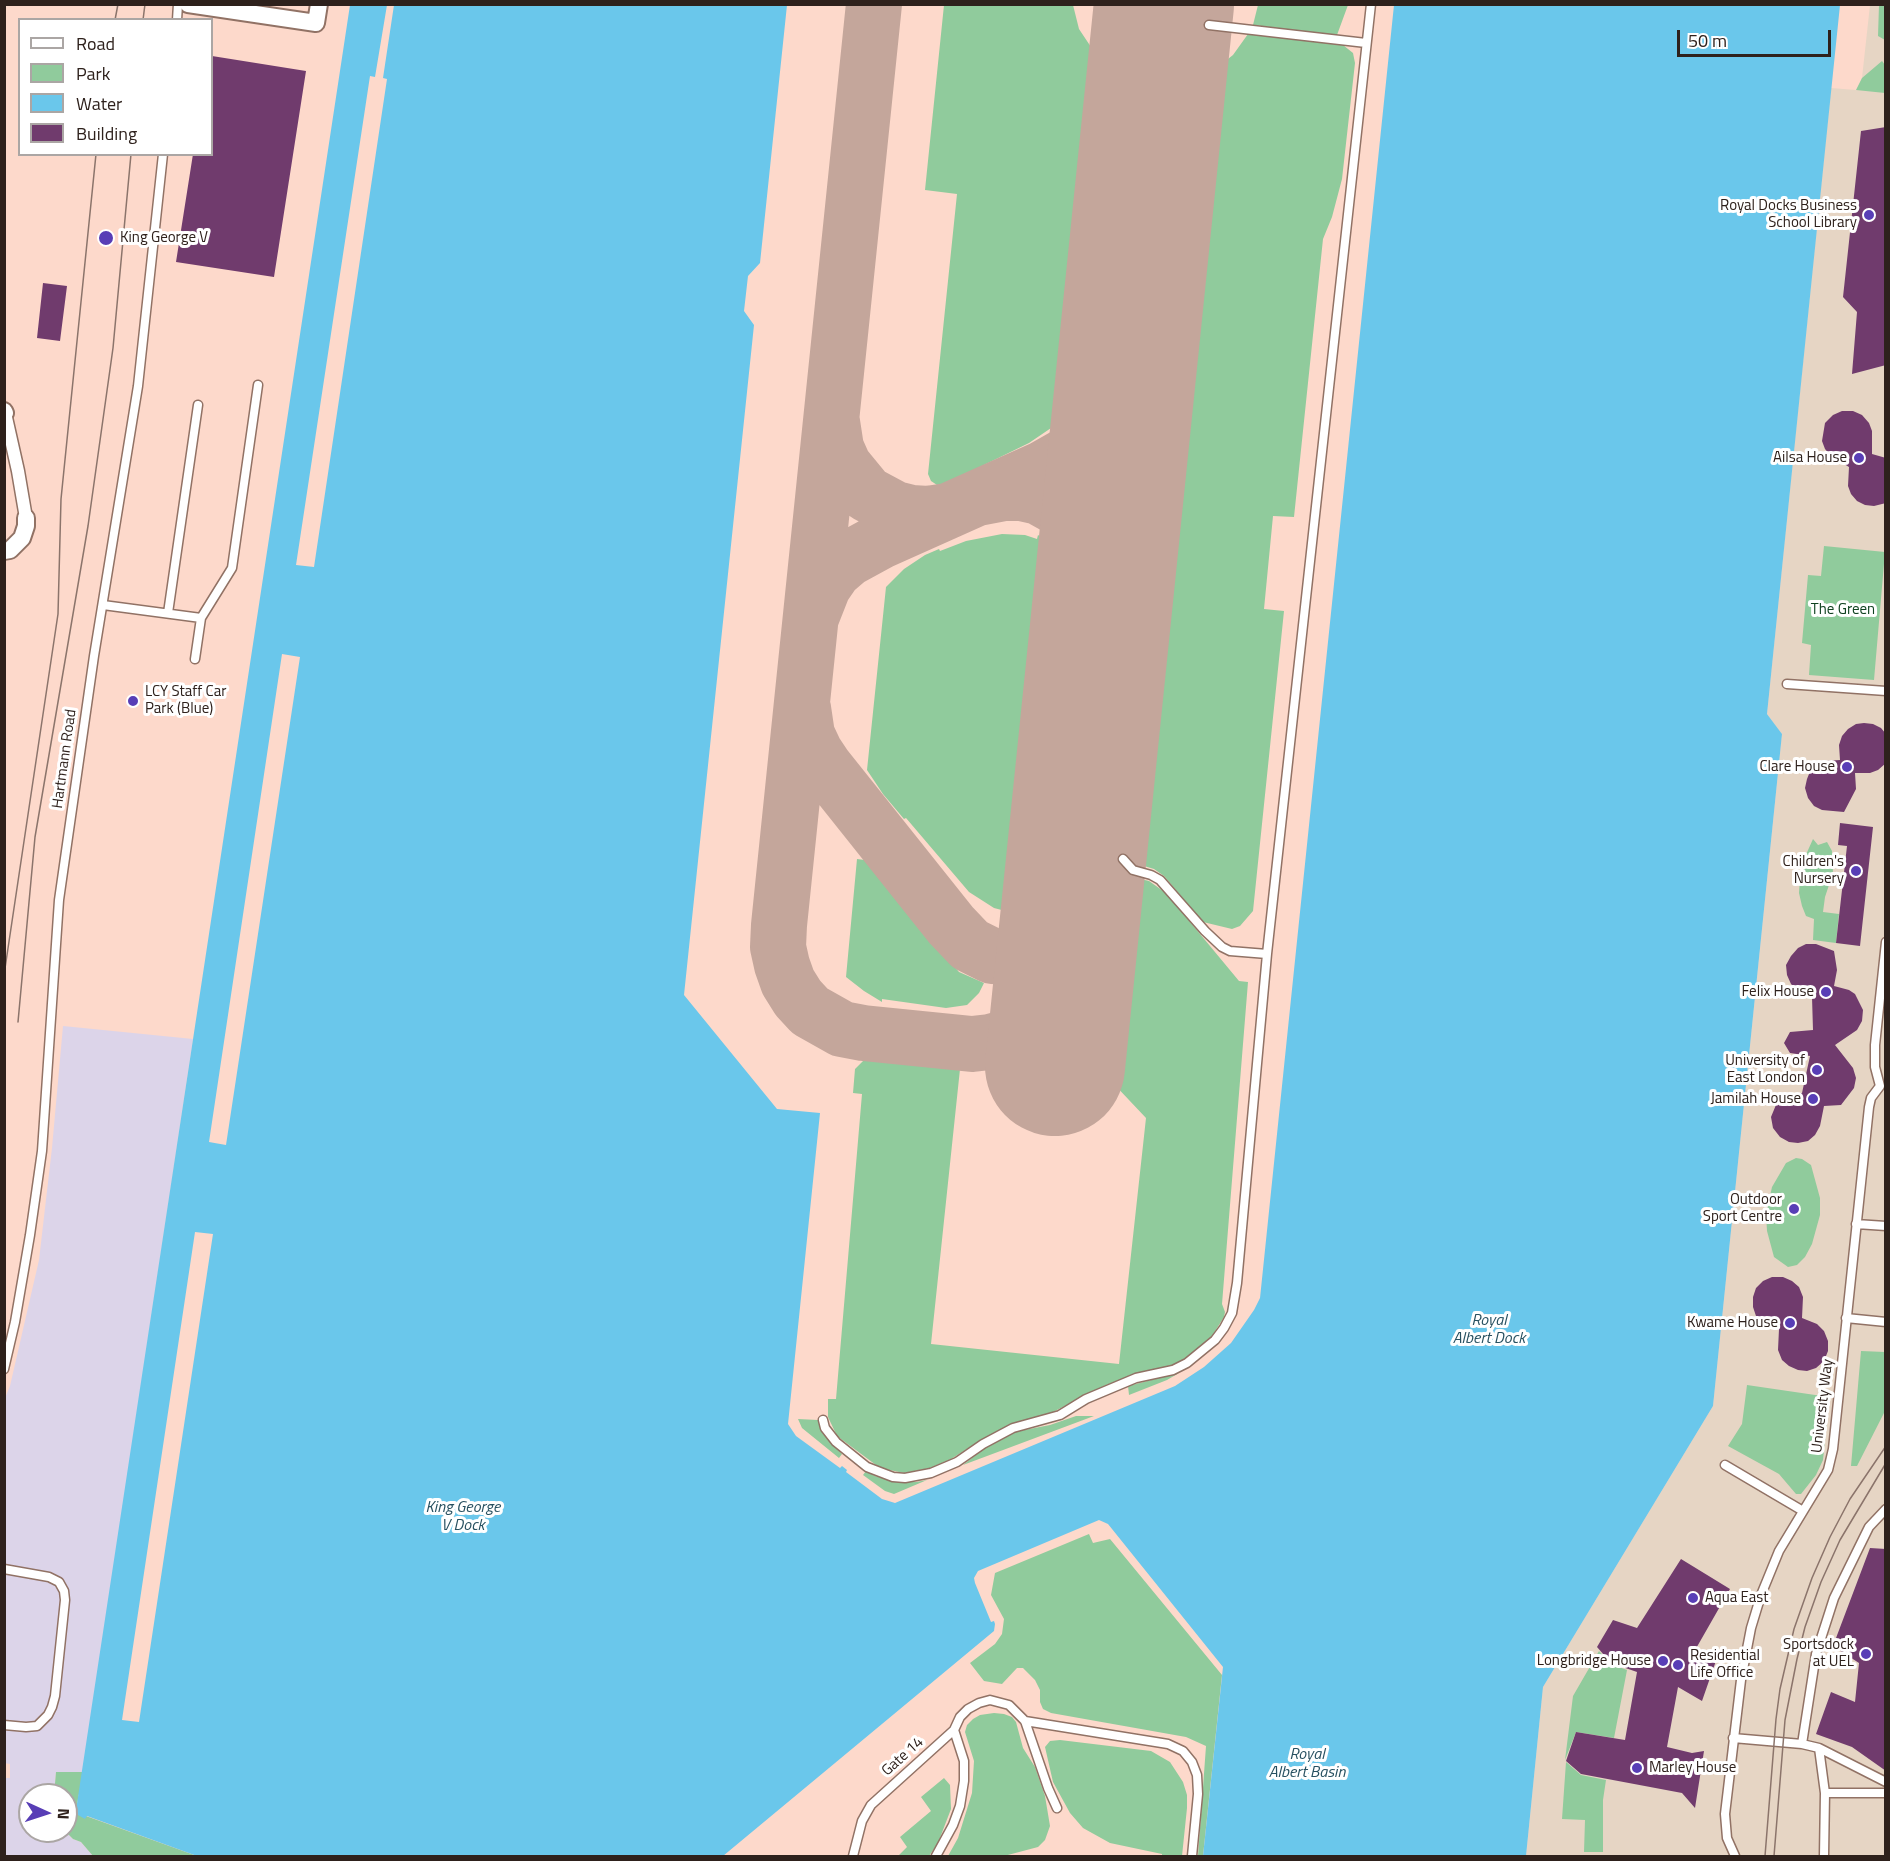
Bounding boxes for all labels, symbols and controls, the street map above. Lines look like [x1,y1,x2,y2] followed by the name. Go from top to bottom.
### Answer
[18,18,213,156] legend
[1680,18,1834,56] scale bar
[1688,27,1727,54] text: 50 m
[76,30,115,57] text: Road
[76,60,110,87] text: Park
[76,90,122,117] text: Water
[76,120,137,147] text: Building
[1720,197,1857,232] place label: Royal Docks Business School Library
[1862,208,1876,222] marker: Royal Docks Business School Library
[97,229,115,247] marker: King George V
[120,229,208,247] place label: King George V
[1773,449,1847,467] place label: Ailsa House
[1852,451,1866,465] marker: Ailsa House
[1811,601,1875,619] park label: The Green
[145,683,226,718] place label: LCY Staff Car Park (Blue)
[126,694,140,708] marker: LCY Staff Car Park (Blue)
[49,708,81,810] street label: Hartmann Road
[1759,758,1835,776] place label: Clare House
[1840,760,1854,774] marker: Clare House
[1783,853,1844,888] place label: Children's Nursery
[1849,864,1863,878] marker: Children's Nursery
[1741,983,1814,1001] place label: Felix House
[1819,985,1833,999] marker: Felix House
[1725,1052,1805,1087] place label: University of East London
[1810,1063,1824,1077] marker: University of East London
[1711,1090,1801,1108] place label: Jamilah House
[1806,1092,1820,1106] marker: Jamilah House
[1703,1191,1782,1226] place label: Outdoor Sport Centre
[1787,1202,1801,1216] marker: Outdoor Sport Centre
[1453,1311,1525,1349] water label: Royal Albert Dock
[1687,1314,1778,1332] place label: Kwame House
[1783,1316,1797,1330] marker: Kwame House
[1808,1358,1838,1454] street label: University Way
[426,1498,500,1536] water label: King George V Dock
[1705,1589,1769,1607] place label: Aqua East
[1686,1591,1700,1605] marker: Aqua East
[1783,1636,1854,1671] place label: Sportsdock at UEL
[1690,1647,1760,1682] place label: Residential Life Office
[1859,1647,1873,1661] marker: Sportsdock at UEL
[1537,1652,1651,1670] place label: Longbridge House
[1656,1654,1670,1668] marker: Longbridge House
[1671,1658,1685,1672] marker: Residential Life Office
[879,1734,927,1780] street label: Gate 14
[1269,1745,1345,1783] water label: Royal Albert Basin
[1649,1759,1736,1777] place label: Marley House
[1630,1761,1644,1775] marker: Marley House
[18,1783,78,1843] north arrow
[52,1808,76,1820] text: N

